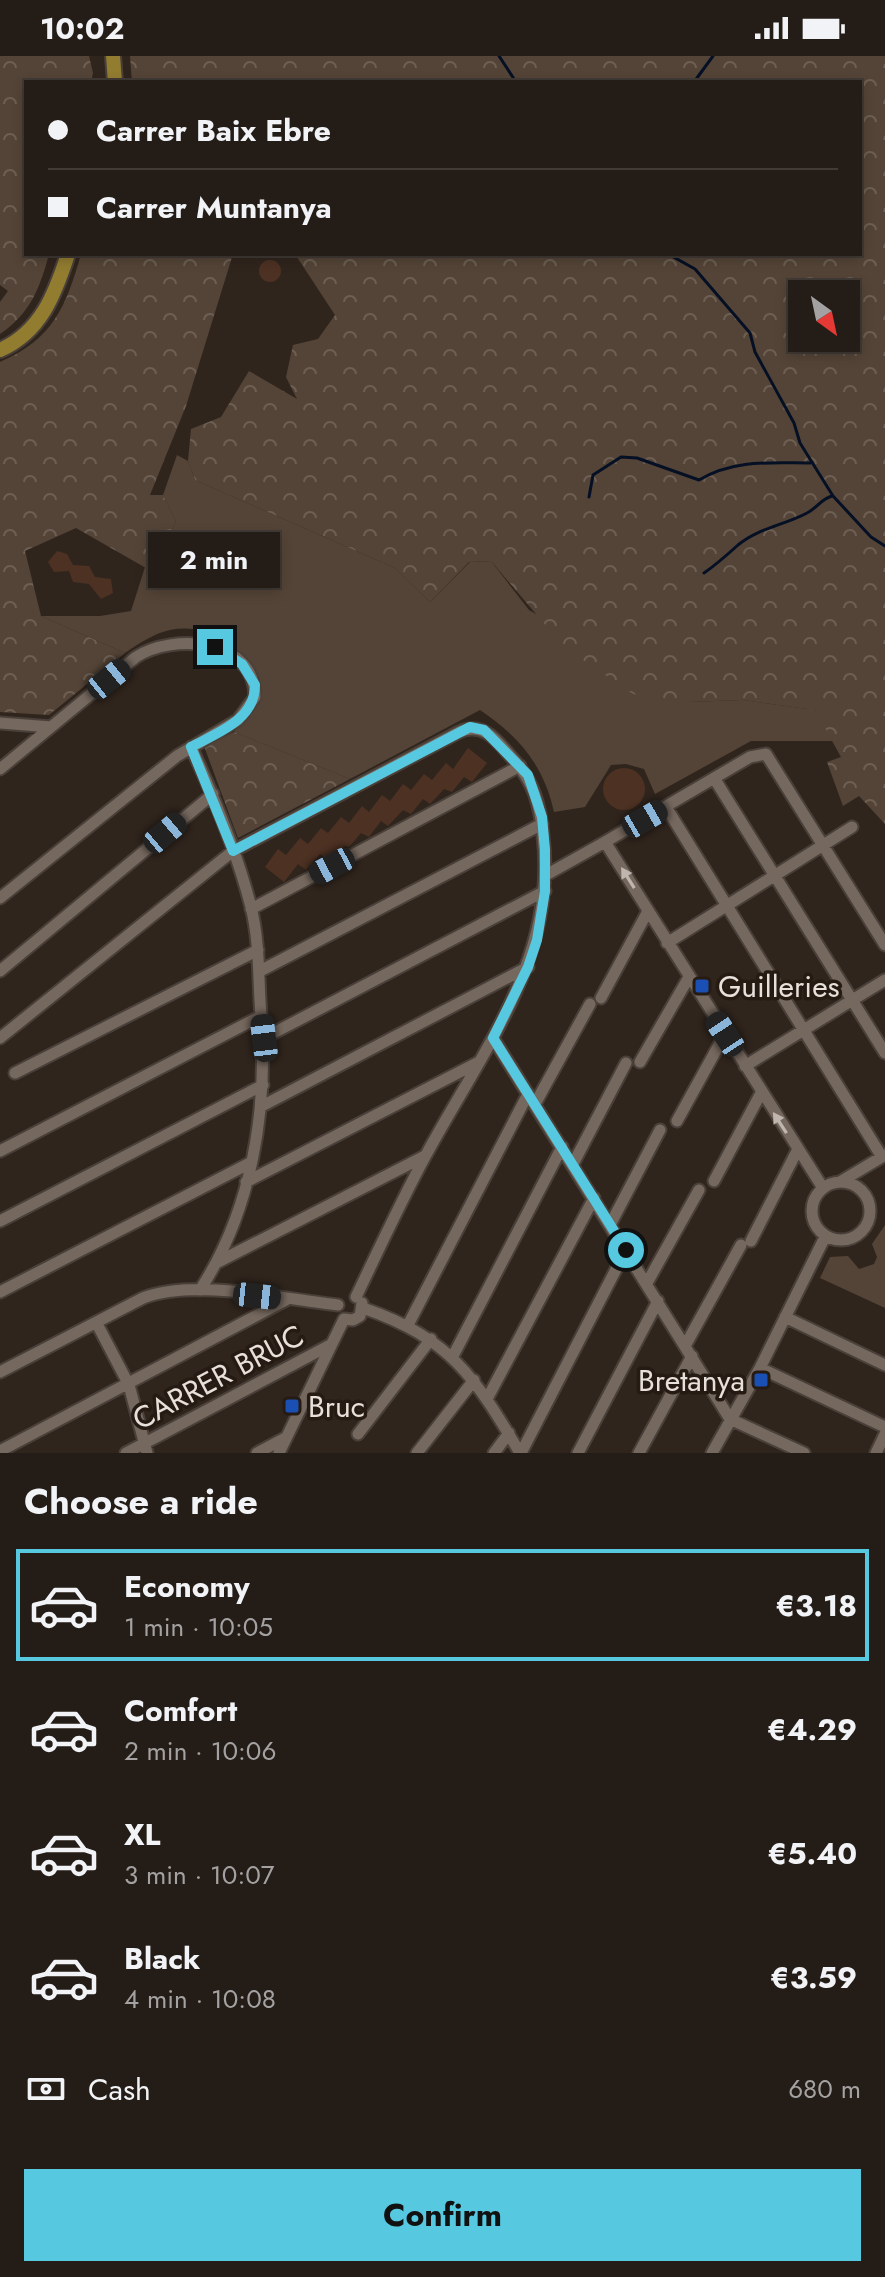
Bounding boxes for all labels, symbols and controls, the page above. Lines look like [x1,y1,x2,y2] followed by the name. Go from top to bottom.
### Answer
[40,7,124,50] text: 10:02
[96,109,331,152] text: Carrer Baix Ebre
[96,186,332,229] text: Carrer Muntanya
[788,280,860,352] north arrow
[788,280,860,352] map controls
[149,531,281,587] callout: 2 min
[180,541,248,579] text: 2 min
[197,629,233,665] route end
[83,655,135,703] car
[618,797,672,841] car
[139,808,191,858] car
[305,844,359,888] car
[621,867,635,889] one-way arrow
[718,965,840,1008] place label: Guilleries
[693,977,711,995] marker: Guilleries
[702,1007,748,1061] car
[249,1013,279,1063] car
[773,1112,788,1133] one-way arrow
[608,1232,644,1268] route start
[232,1282,282,1310] car
[125,1314,311,1440] street label: CARRER BRUC
[638,1359,745,1402] place label: Bretanya
[752,1371,770,1389] marker: Bretanya
[308,1385,365,1428] place label: Bruc
[283,1397,301,1415] marker: Bruc
[24,1475,258,1527] text: Choose a ride
[124,1565,250,1608] text: Economy
[28,1569,100,1641] icon: car
[775,1584,857,1627] text: €3.18
[124,1608,273,1646] text: 1 min · 10:05
[124,1689,237,1732] text: Comfort
[28,1693,100,1765] icon: car
[767,1708,857,1751] text: €4.29
[124,1732,276,1770] text: 2 min · 10:06
[124,1813,160,1856] text: XL
[28,1817,100,1889] icon: car
[768,1832,857,1875] text: €5.40
[124,1856,274,1894] text: 3 min · 10:07
[124,1937,200,1980] text: Black
[28,1941,100,2013] icon: car
[770,1956,857,1999] text: €3.59
[124,1980,276,2018] text: 4 min · 10:08
[24,2067,68,2111] icon: cash
[88,2068,151,2111] text: Cash
[788,2070,861,2108] text: 680 m
[24,2169,861,2261] button: Confirm

